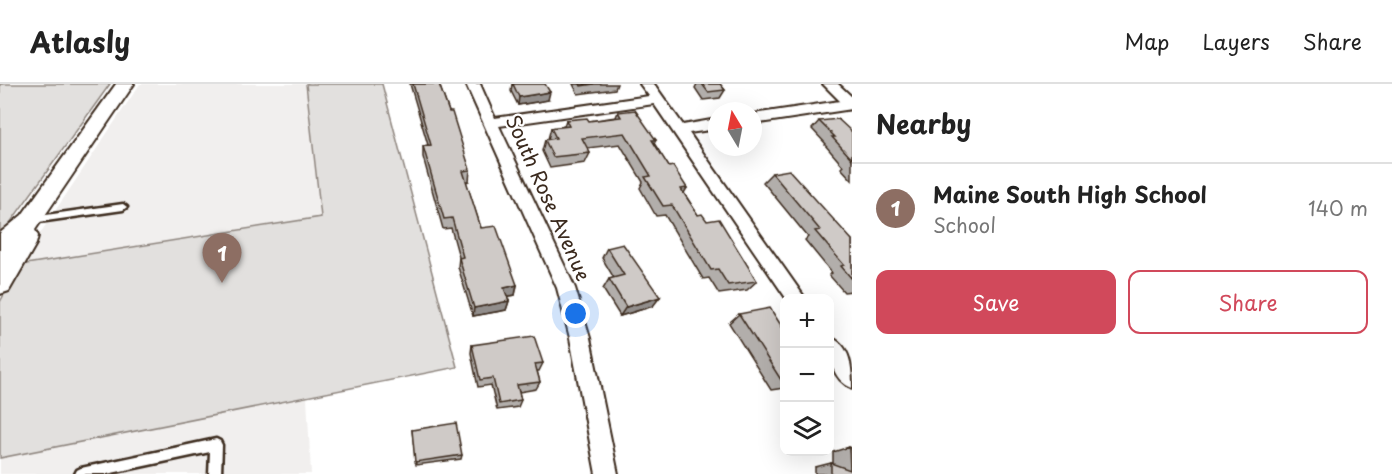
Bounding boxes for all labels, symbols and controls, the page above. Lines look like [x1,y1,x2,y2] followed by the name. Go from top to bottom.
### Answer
[30,20,130,63] text: Atlasly
[1125,25,1169,57] text: Map
[1202,25,1270,57] text: Layers
[1303,25,1362,57] text: Share
[708,102,762,156] north arrow
[876,104,971,143] text: Nearby
[499,110,599,285] street label: South Rose Avenue
[933,177,1207,210] text: Maine South High School
[891,193,900,223] text: 1
[1308,193,1368,223] text: 140 m
[933,210,996,240] text: School
[202,234,242,283] pin: 1
[876,270,1116,334] button: Save
[1128,270,1368,334] button: Share
[780,294,834,456] map controls
[780,294,834,348] button: +
[561,299,590,328] your location
[780,348,834,402] button: −
[780,402,834,456] button: layers

